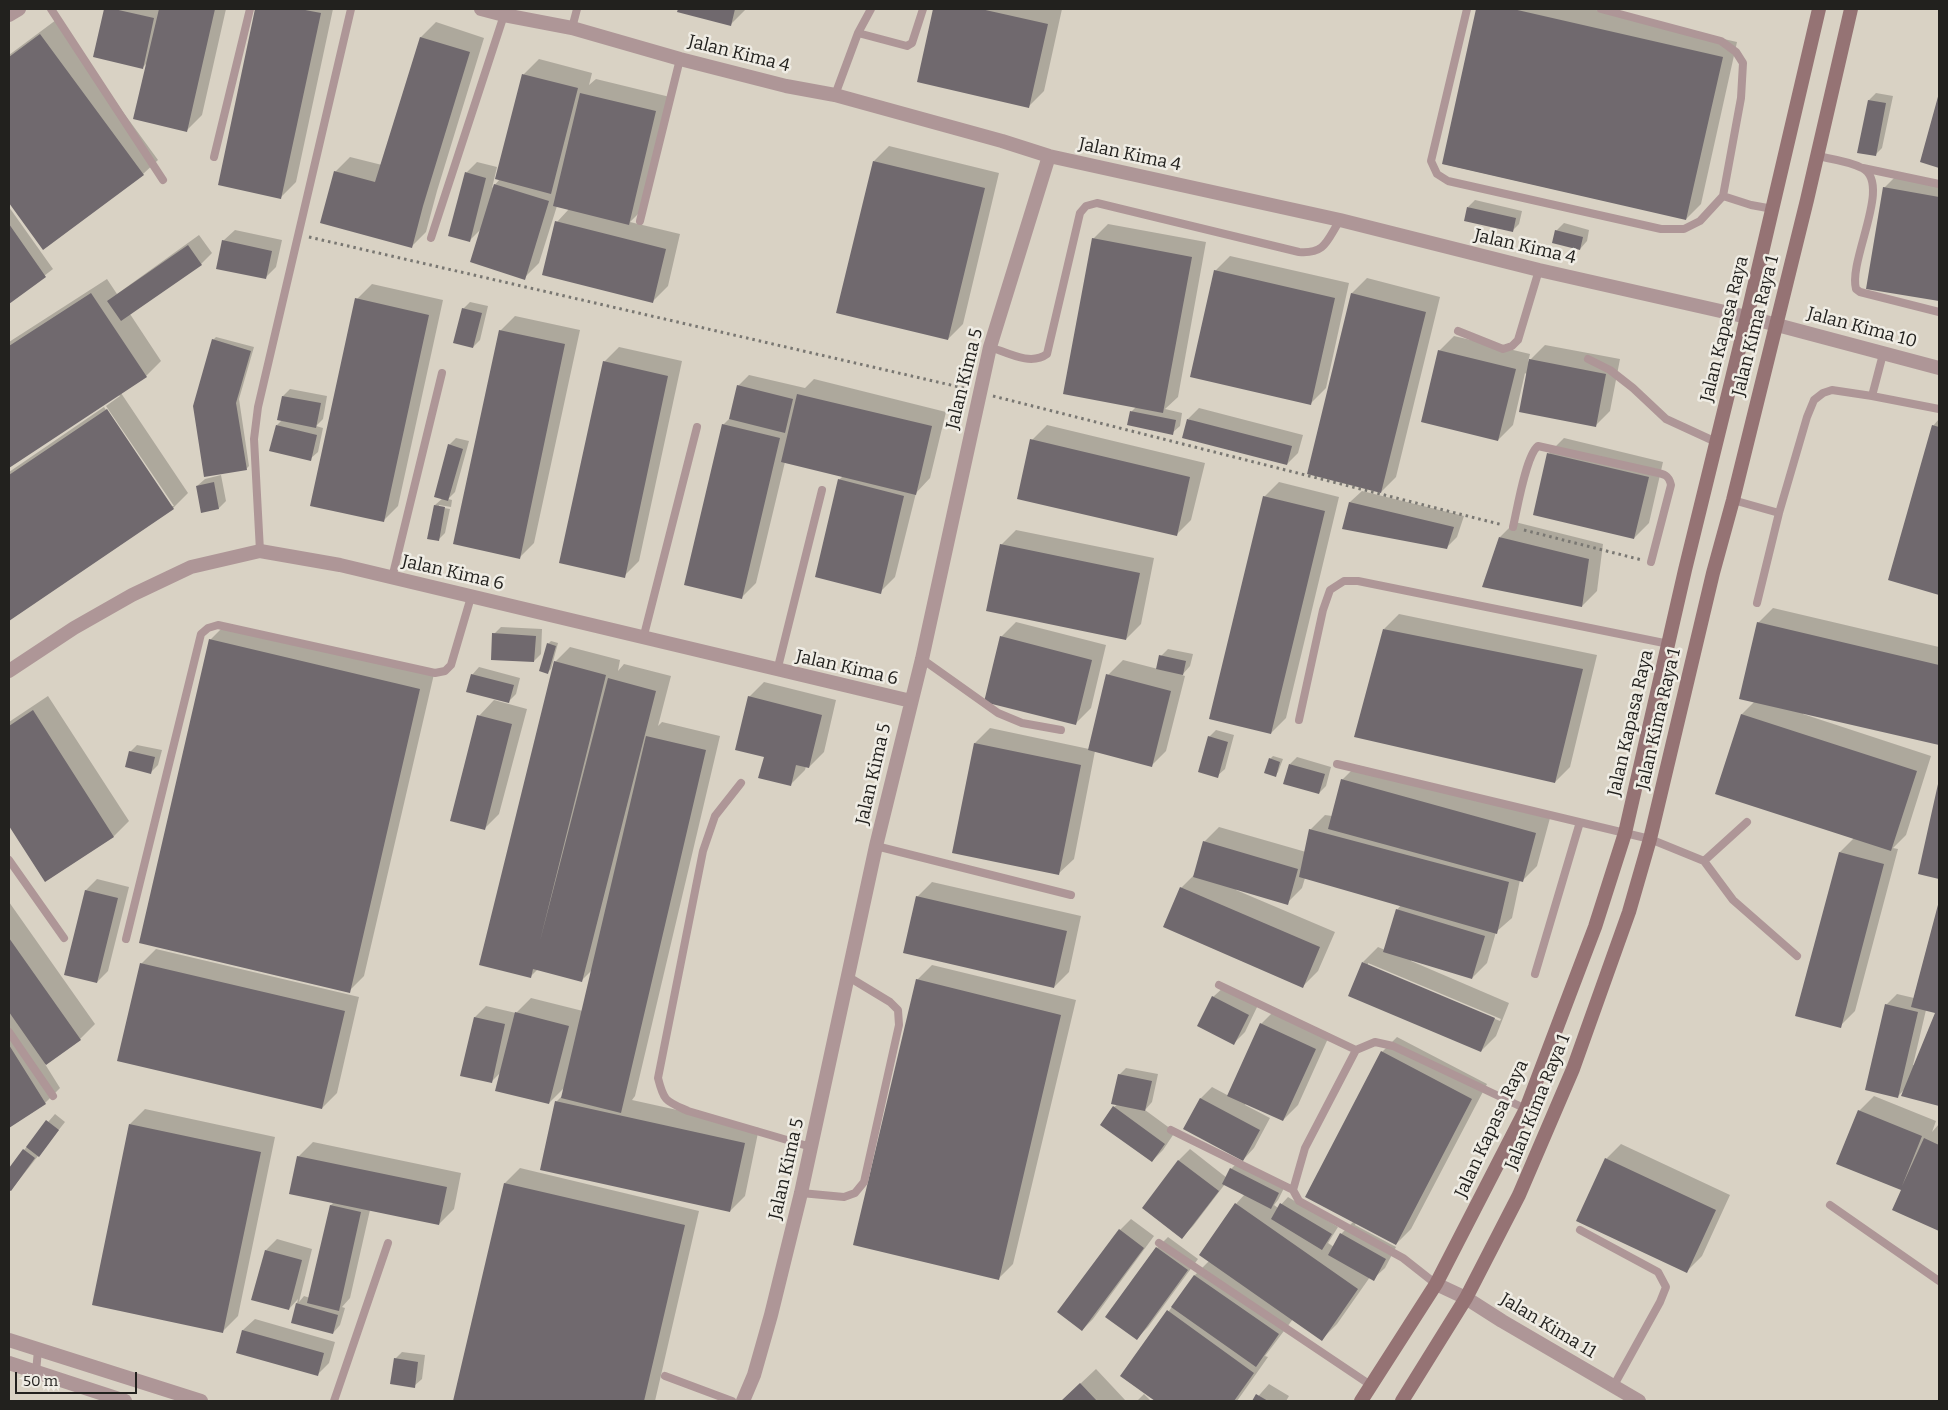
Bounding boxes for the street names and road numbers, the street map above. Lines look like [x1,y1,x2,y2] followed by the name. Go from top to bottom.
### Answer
[686,31,792,77] street label: Jalan Kima 4
[1077,134,1183,176] street label: Jalan Kima 4
[1472,225,1578,269] street label: Jalan Kima 4
[1728,253,1784,399] street label: Jalan Kima Raya 1
[1696,254,1754,404] street label: Jalan Kapasa Raya
[1805,303,1919,353] street label: Jalan Kima 10
[942,326,988,432] street label: Jalan Kima 5
[400,551,506,595] street label: Jalan Kima 6
[794,646,900,690] street label: Jalan Kima 6
[1632,646,1686,792] street label: Jalan Kima Raya 1
[1604,648,1658,798] street label: Jalan Kapasa Raya
[852,721,896,827] street label: Jalan Kima 5
[1501,1031,1575,1173] street label: Jalan Kima Raya 1
[1451,1057,1533,1201] street label: Jalan Kapasa Raya
[765,1116,809,1222] street label: Jalan Kima 5
[1496,1289,1600,1363] street label: Jalan Kima 11

